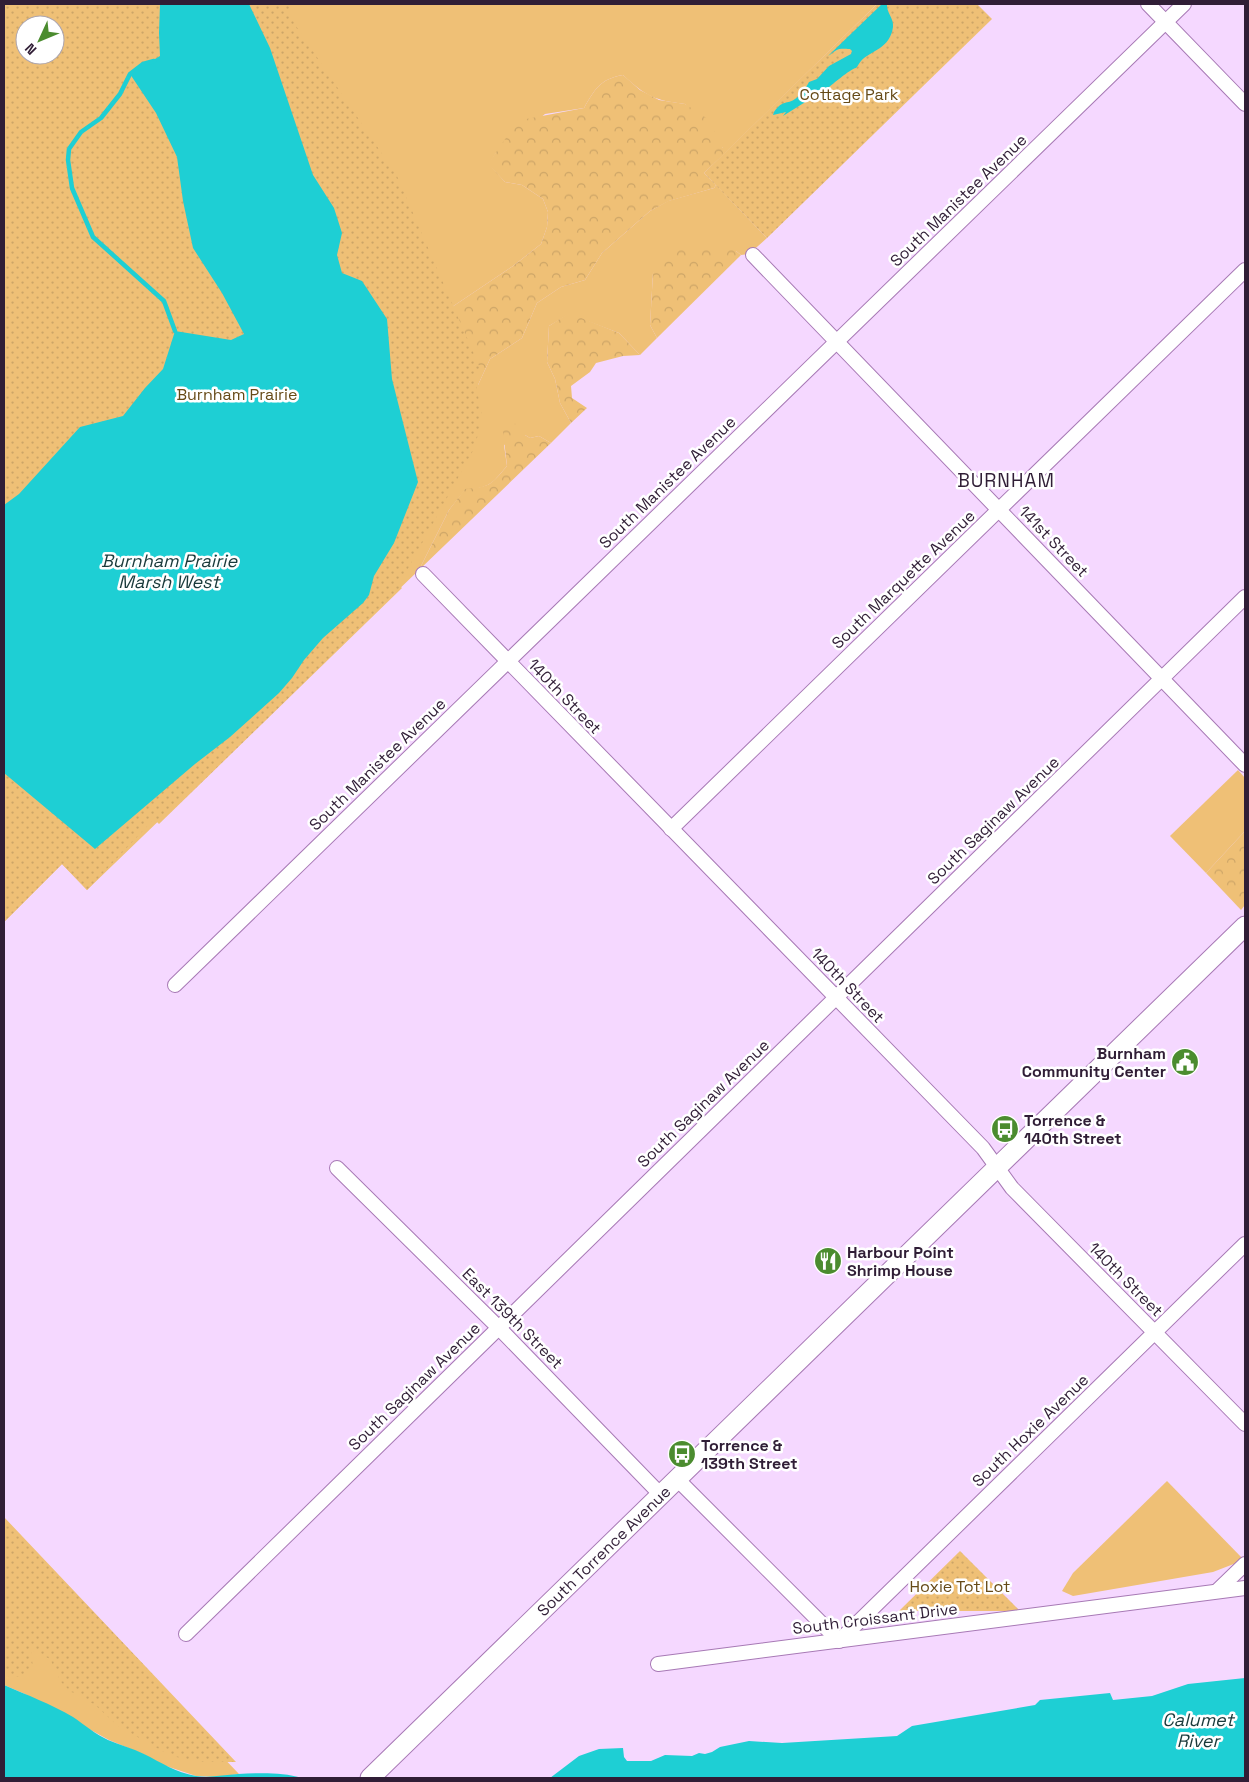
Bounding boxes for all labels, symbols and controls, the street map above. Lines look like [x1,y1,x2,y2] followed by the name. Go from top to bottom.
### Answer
[15,15,65,65] north arrow
[21,39,40,59] text: N
[800,84,899,105] park label: Cottage Park
[886,130,1031,271] street label: South Manistee Avenue
[176,384,298,405] park label: Burnham Prairie
[595,412,740,553] street label: South Manistee Avenue
[957,468,1055,493] district label: BURNHAM
[1014,501,1093,582] street label: 141st Street
[827,505,980,653] street label: South Marquette Avenue
[101,549,238,593] water label: Burnham Prairie Marsh West
[523,654,606,739] street label: 140th Street
[305,694,450,835] street label: South Manistee Avenue
[923,752,1064,889] street label: South Saginaw Avenue
[806,943,889,1028] street label: 140th Street
[633,1035,774,1172] street label: South Saginaw Avenue
[1022,1043,1166,1082] place label: Burnham Community Center
[1170,1047,1200,1077] public building icon: Burnham Community Center
[1024,1110,1122,1149] place label: Torrence & 140th Street
[990,1114,1020,1144] bus stop icon: Torrence & 140th Street
[1084,1238,1167,1321] street label: 140th Street
[847,1242,954,1281] place label: Harbour Point Shrimp House
[813,1246,843,1276] restaurant icon: Harbour Point Shrimp House
[458,1263,568,1373] street label: East 139th Street
[344,1318,485,1455] street label: South Saginaw Avenue
[968,1369,1093,1491] street label: South Hoxie Avenue
[701,1435,798,1474] place label: Torrence & 139th Street
[667,1439,697,1469] bus stop icon: Torrence & 139th Street
[533,1481,675,1621] street label: South Torrence Avenue
[910,1576,1010,1597] park label: Hoxie Tot Lot
[791,1598,959,1639] street label: South Croissant Drive
[1162,1708,1235,1752] water label: Calumet River

